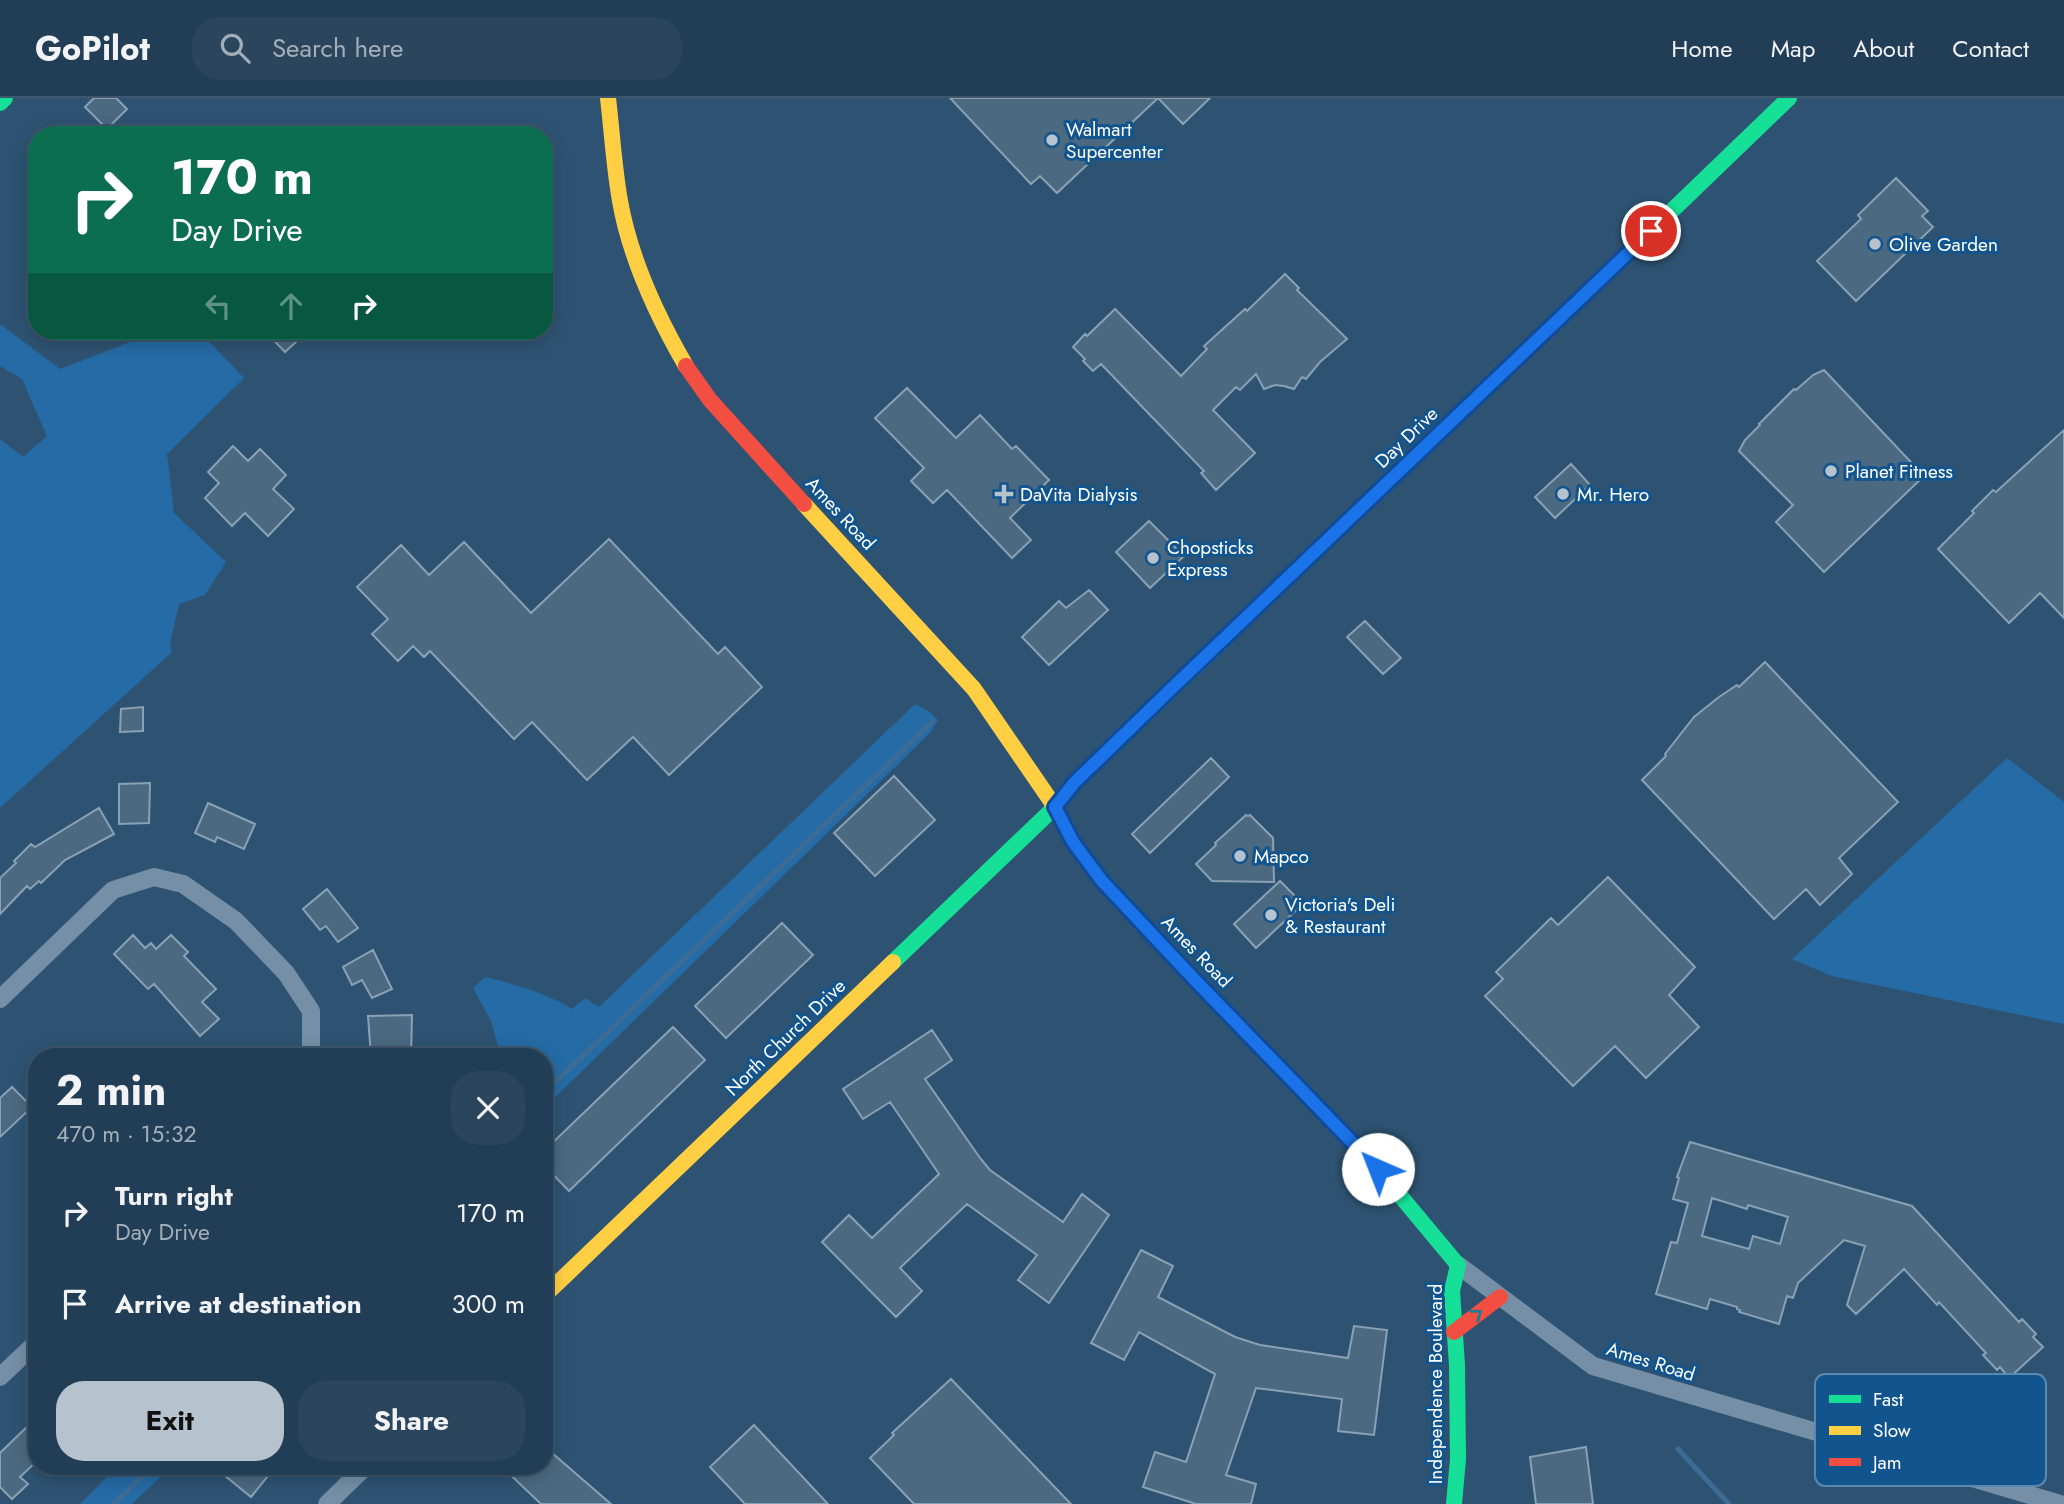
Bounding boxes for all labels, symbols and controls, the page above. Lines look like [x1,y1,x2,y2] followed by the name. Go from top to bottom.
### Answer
[192,17,682,80] search box
[35,25,150,72] text: GoPilot
[216,29,254,67] icon: search
[272,29,403,67] text: Search here
[1671,31,1733,66] text: Home
[1771,31,1815,66] text: Map
[1853,31,1914,66] text: About
[1952,31,2029,66] text: Contact
[1066,116,1163,165] place label: Walmart Supercenter
[1044,132,1060,148] marker: Walmart Supercenter
[171,142,313,212] text: 170 m
[56,154,147,245] icon: right
[1621,201,1681,261] pin
[171,207,303,253] text: Day Drive
[1632,212,1670,250] icon: arrive
[1889,231,1998,258] place label: Olive Garden
[1867,236,1883,252] marker: Olive Garden
[199,287,237,325] icon: left
[272,287,310,325] icon: ahead
[345,287,383,325] icon: right
[1369,400,1444,474] street label: Day Drive
[1845,458,1953,485] place label: Planet Fitness
[1823,463,1839,479] marker: Planet Fitness
[800,471,882,556] street label: Ames Road
[1020,481,1138,508] place label: DaVita Dialysis
[1577,481,1649,508] place label: Mr. Hero
[994,484,1014,504] marker: DaVita Dialysis
[1555,486,1571,502] marker: Mr. Hero
[1167,534,1254,583] place label: Chopsticks Express
[1145,550,1161,566] marker: Chopsticks Express
[1254,843,1309,870] place label: Mapco
[1232,848,1248,864] marker: Mapco
[1285,891,1395,940] place label: Victoria's Deli & Restaurant
[1263,907,1279,923] marker: Victoria's Deli & Restaurant
[1155,909,1238,994] street label: Ames Road
[719,973,852,1102] street label: North Church Drive
[56,1060,166,1121] text: 2 min
[451,1071,525,1145] button: close
[56,1117,197,1151] text: 470 m · 15:32
[1341,1132,1415,1206] position arrow
[115,1177,233,1215] text: Turn right
[56,1194,94,1232] icon: right
[456,1194,525,1232] text: 170 m
[115,1215,210,1249] text: Day Drive
[1422,1284,1449,1484] street label: Independence Boulevard
[56,1285,94,1323] icon: arrive
[115,1285,362,1323] text: Arrive at destination
[452,1285,525,1323] text: 300 m
[1469,1310,1481,1323] one-way arrow
[1603,1335,1699,1388] street label: Ames Road
[1815,1374,2046,1486] legend
[56,1381,284,1461] button: Exit
[298,1381,525,1461] button: Share
[1873,1386,1904,1413] text: Fast
[1873,1417,1911,1444] text: Slow
[1870,1449,1902,1476] text: Jam

